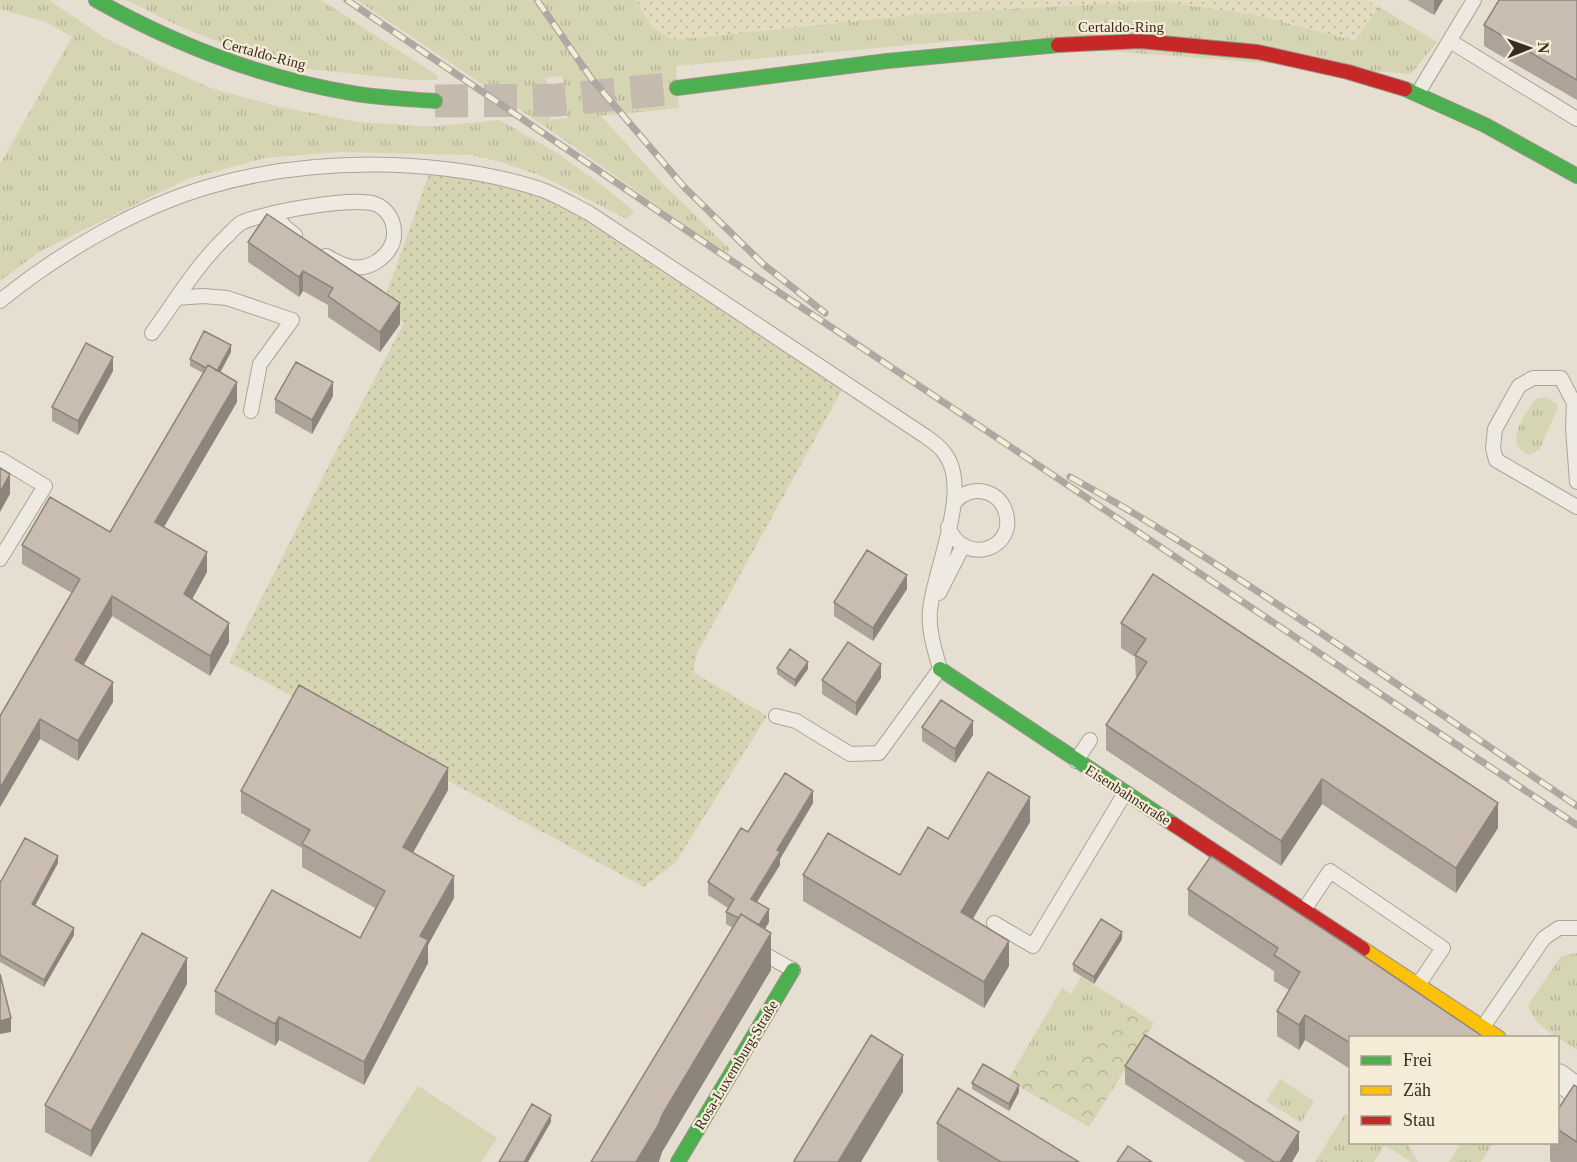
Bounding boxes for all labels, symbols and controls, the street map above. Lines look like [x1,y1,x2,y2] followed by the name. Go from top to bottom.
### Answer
[1499,18,1559,78] north arrow
[1078,19,1164,35] street label: Certaldo-Ring
[220,35,308,73] street label: Certaldo-Ring
[1535,42,1552,54] text: N
[1082,762,1174,829] street label: Eisenbahnstraße
[691,997,781,1133] street label: Rosa-Luxemburg-Straße
[1349,1036,1559,1144] legend
[1403,1050,1432,1070] text: Frei
[1403,1080,1431,1100] text: Zäh
[1403,1110,1435,1130] text: Stau

